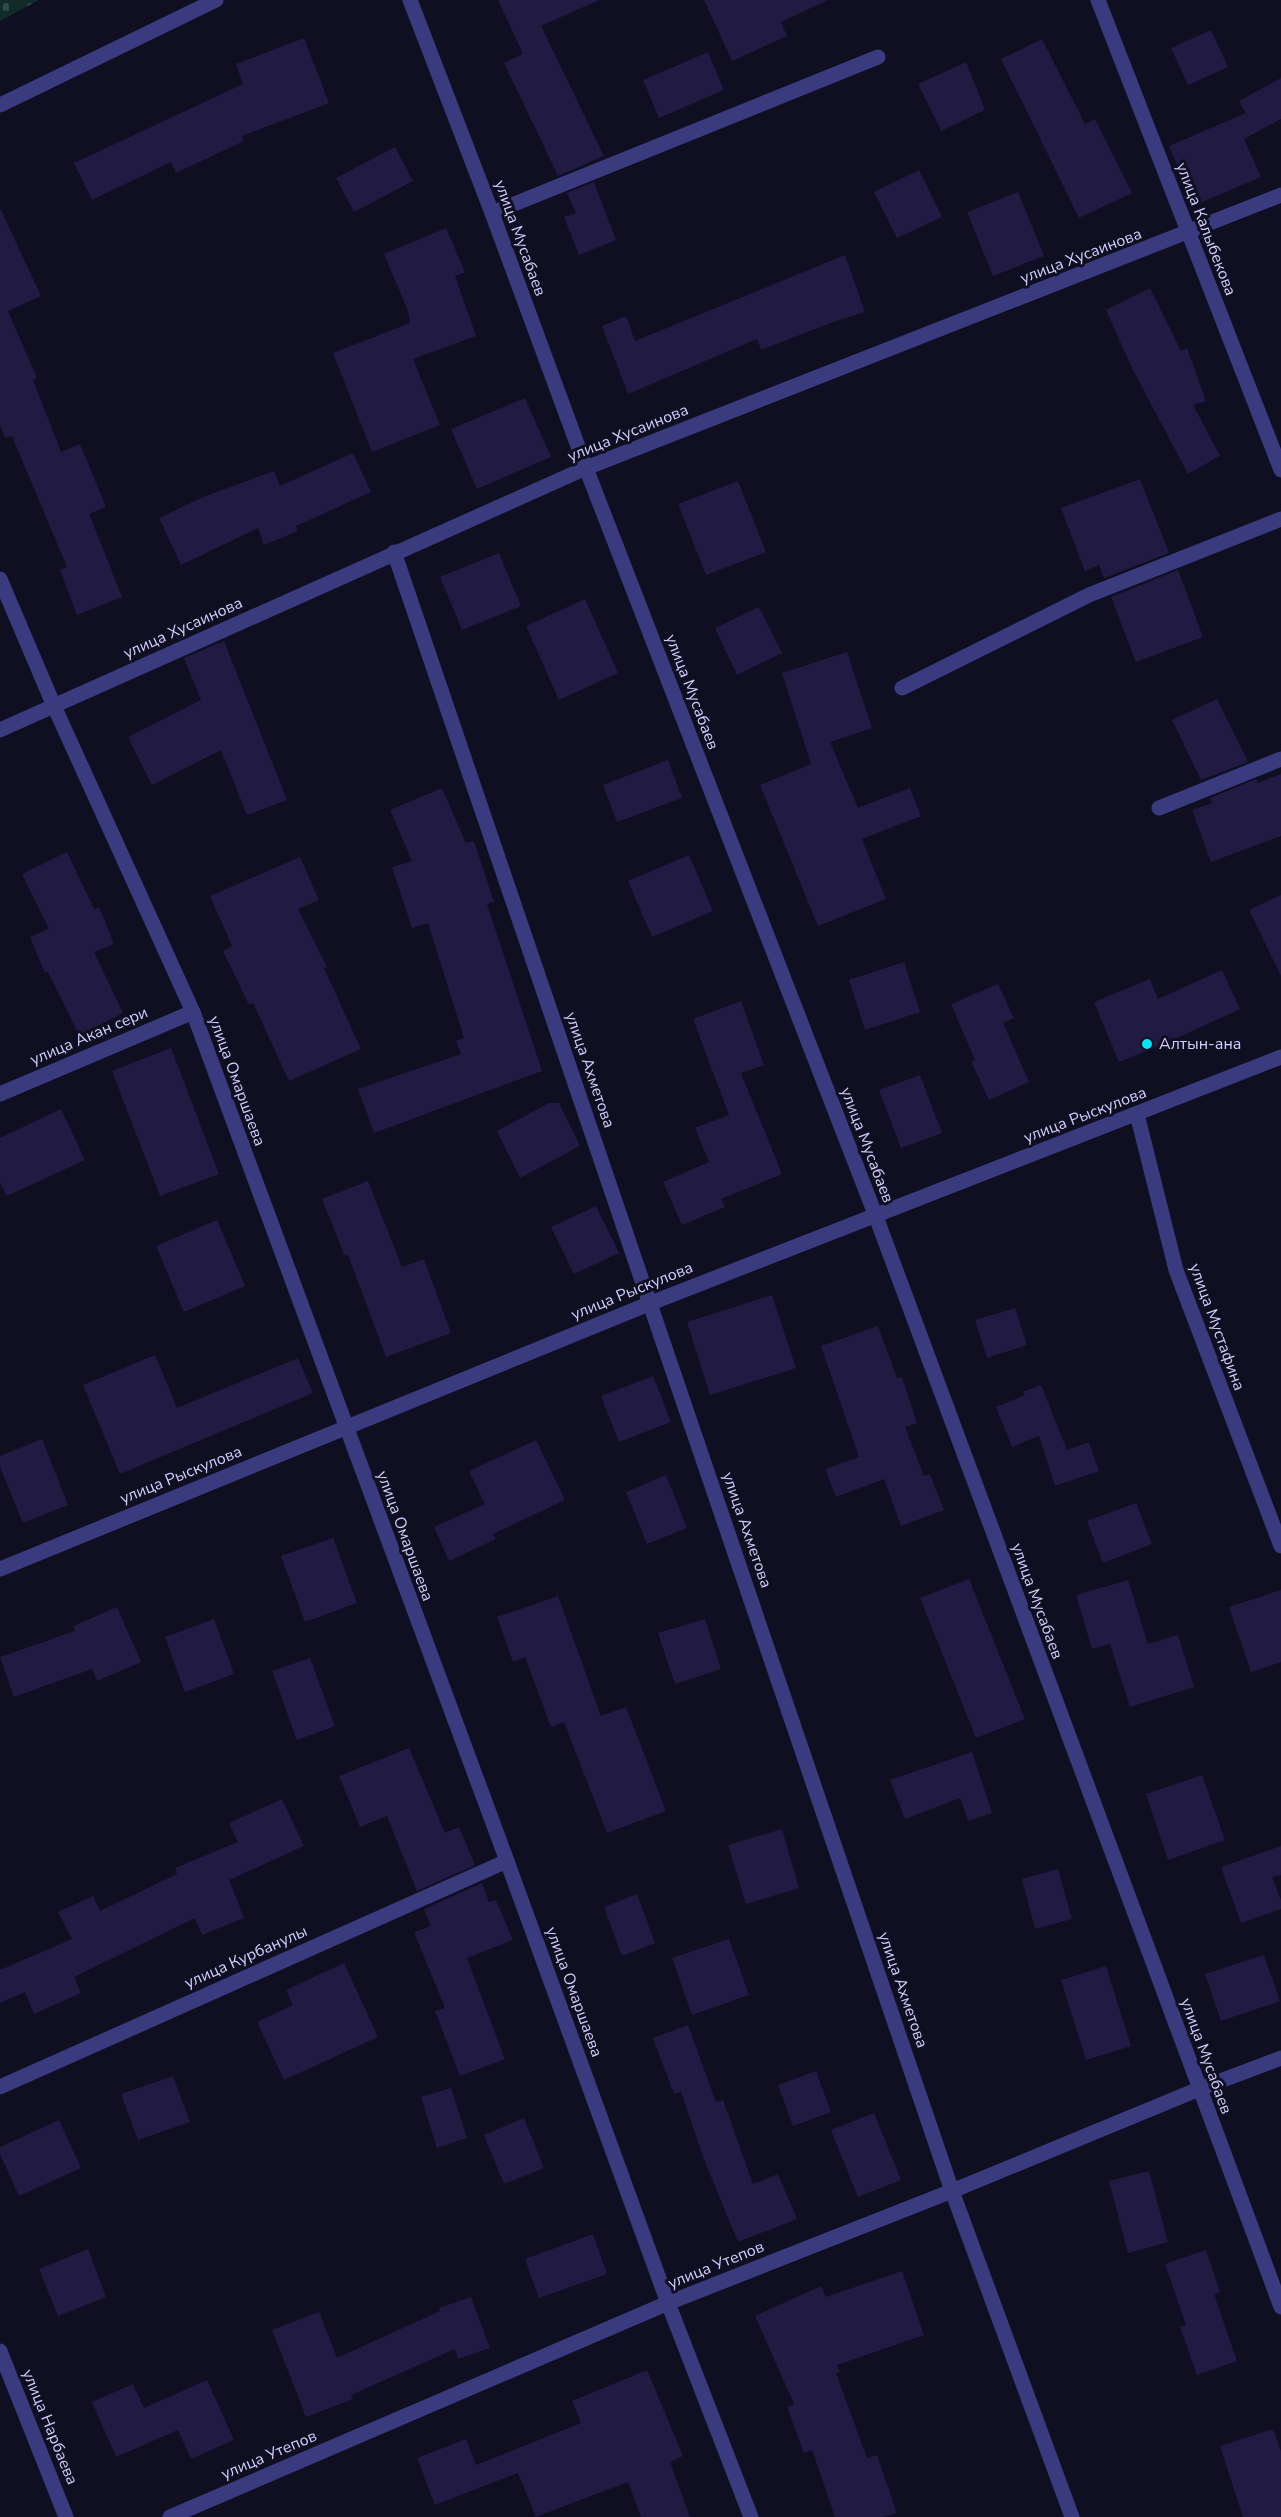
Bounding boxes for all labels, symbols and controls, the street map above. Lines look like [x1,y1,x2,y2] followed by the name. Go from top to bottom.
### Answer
[1170,159,1242,299] street label: улица Калыбекова
[489,177,551,299] street label: улица Мусабаев
[1017,223,1145,289] street label: улица Хусаинова
[564,399,692,467] street label: улица Хусаинова
[120,592,246,664] street label: улица Хусаинова
[660,631,724,753] street label: улица Мусабаев
[27,1001,151,1071] street label: улица Акан сери
[560,1009,620,1131] street label: улица Ахметова
[203,1013,271,1149] street label: улица Омаршаева
[1159,1033,1241,1055] place label: Алтын-ана
[1140,1037,1154,1051] marker: Алтын-ана
[1020,1081,1150,1149] street label: улица Рыскулова
[835,1084,899,1206] street label: улица Мусабаев
[568,1256,696,1326] street label: улица Рыскулова
[1184,1260,1250,1394] street label: улица Мустафина
[117,1440,245,1510] street label: улица Рыскулова
[371,1468,439,1604] street label: улица Омаршаева
[717,1469,777,1591] street label: улица Ахметова
[1006,1540,1068,1662] street label: улица Мусабаев
[181,1920,311,1994] street label: улица Курбанулы
[540,1924,608,2060] street label: улица Омаршаева
[873,1929,933,2051] street label: улица Ахметова
[1175,1995,1237,2117] street label: улица Мусабаев
[665,2236,768,2294] street label: улица Утепов
[17,2366,83,2488] street label: улица Нарбаева
[218,2425,320,2485] street label: улица Утепов

